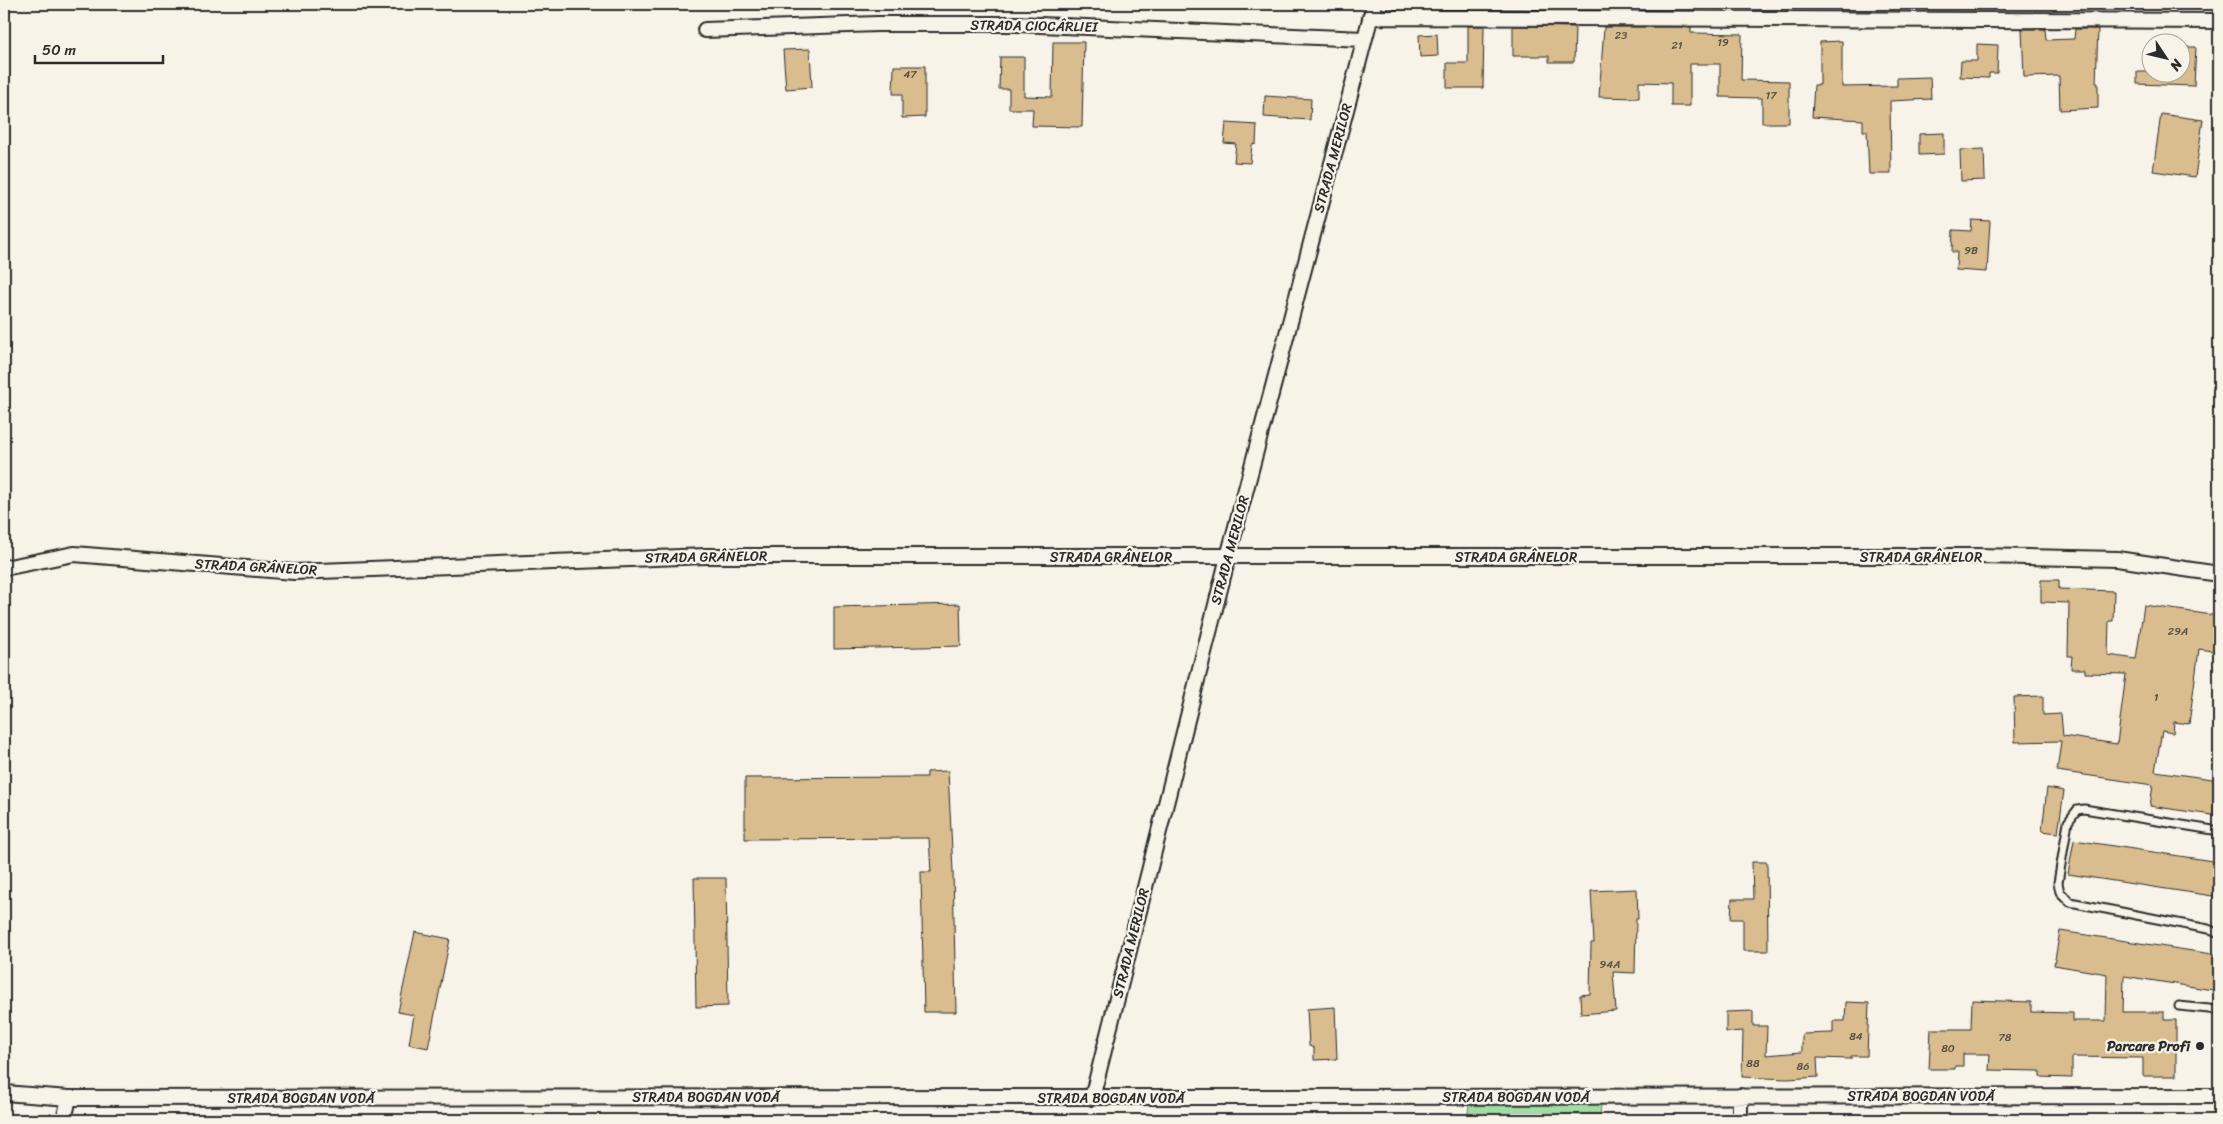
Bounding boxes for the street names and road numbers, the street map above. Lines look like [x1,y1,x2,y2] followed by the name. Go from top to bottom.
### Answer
[970,12,1099,40] street label: STRADA CIOCÂRLIEI
[1306,100,1360,216] street label: STRADA MERILOR
[1203,492,1257,608] street label: STRADA MERILOR
[645,543,767,571] street label: STRADA GRÂNELOR
[1050,545,1172,570] street label: STRADA GRÂNELOR
[1455,545,1577,570] street label: STRADA GRÂNELOR
[1860,545,1982,570] street label: STRADA GRÂNELOR
[194,551,318,583] street label: STRADA GRÂNELOR
[1105,885,1157,1001] street label: STRADA MERILOR
[1847,1084,1997,1109] street label: STRADA BOGDAN VODĂ
[632,1085,782,1110] street label: STRADA BOGDAN VODĂ
[1442,1085,1592,1110] street label: STRADA BOGDAN VODĂ
[227,1086,377,1111] street label: STRADA BOGDAN VODĂ
[1037,1086,1187,1111] street label: STRADA BOGDAN VODĂ

